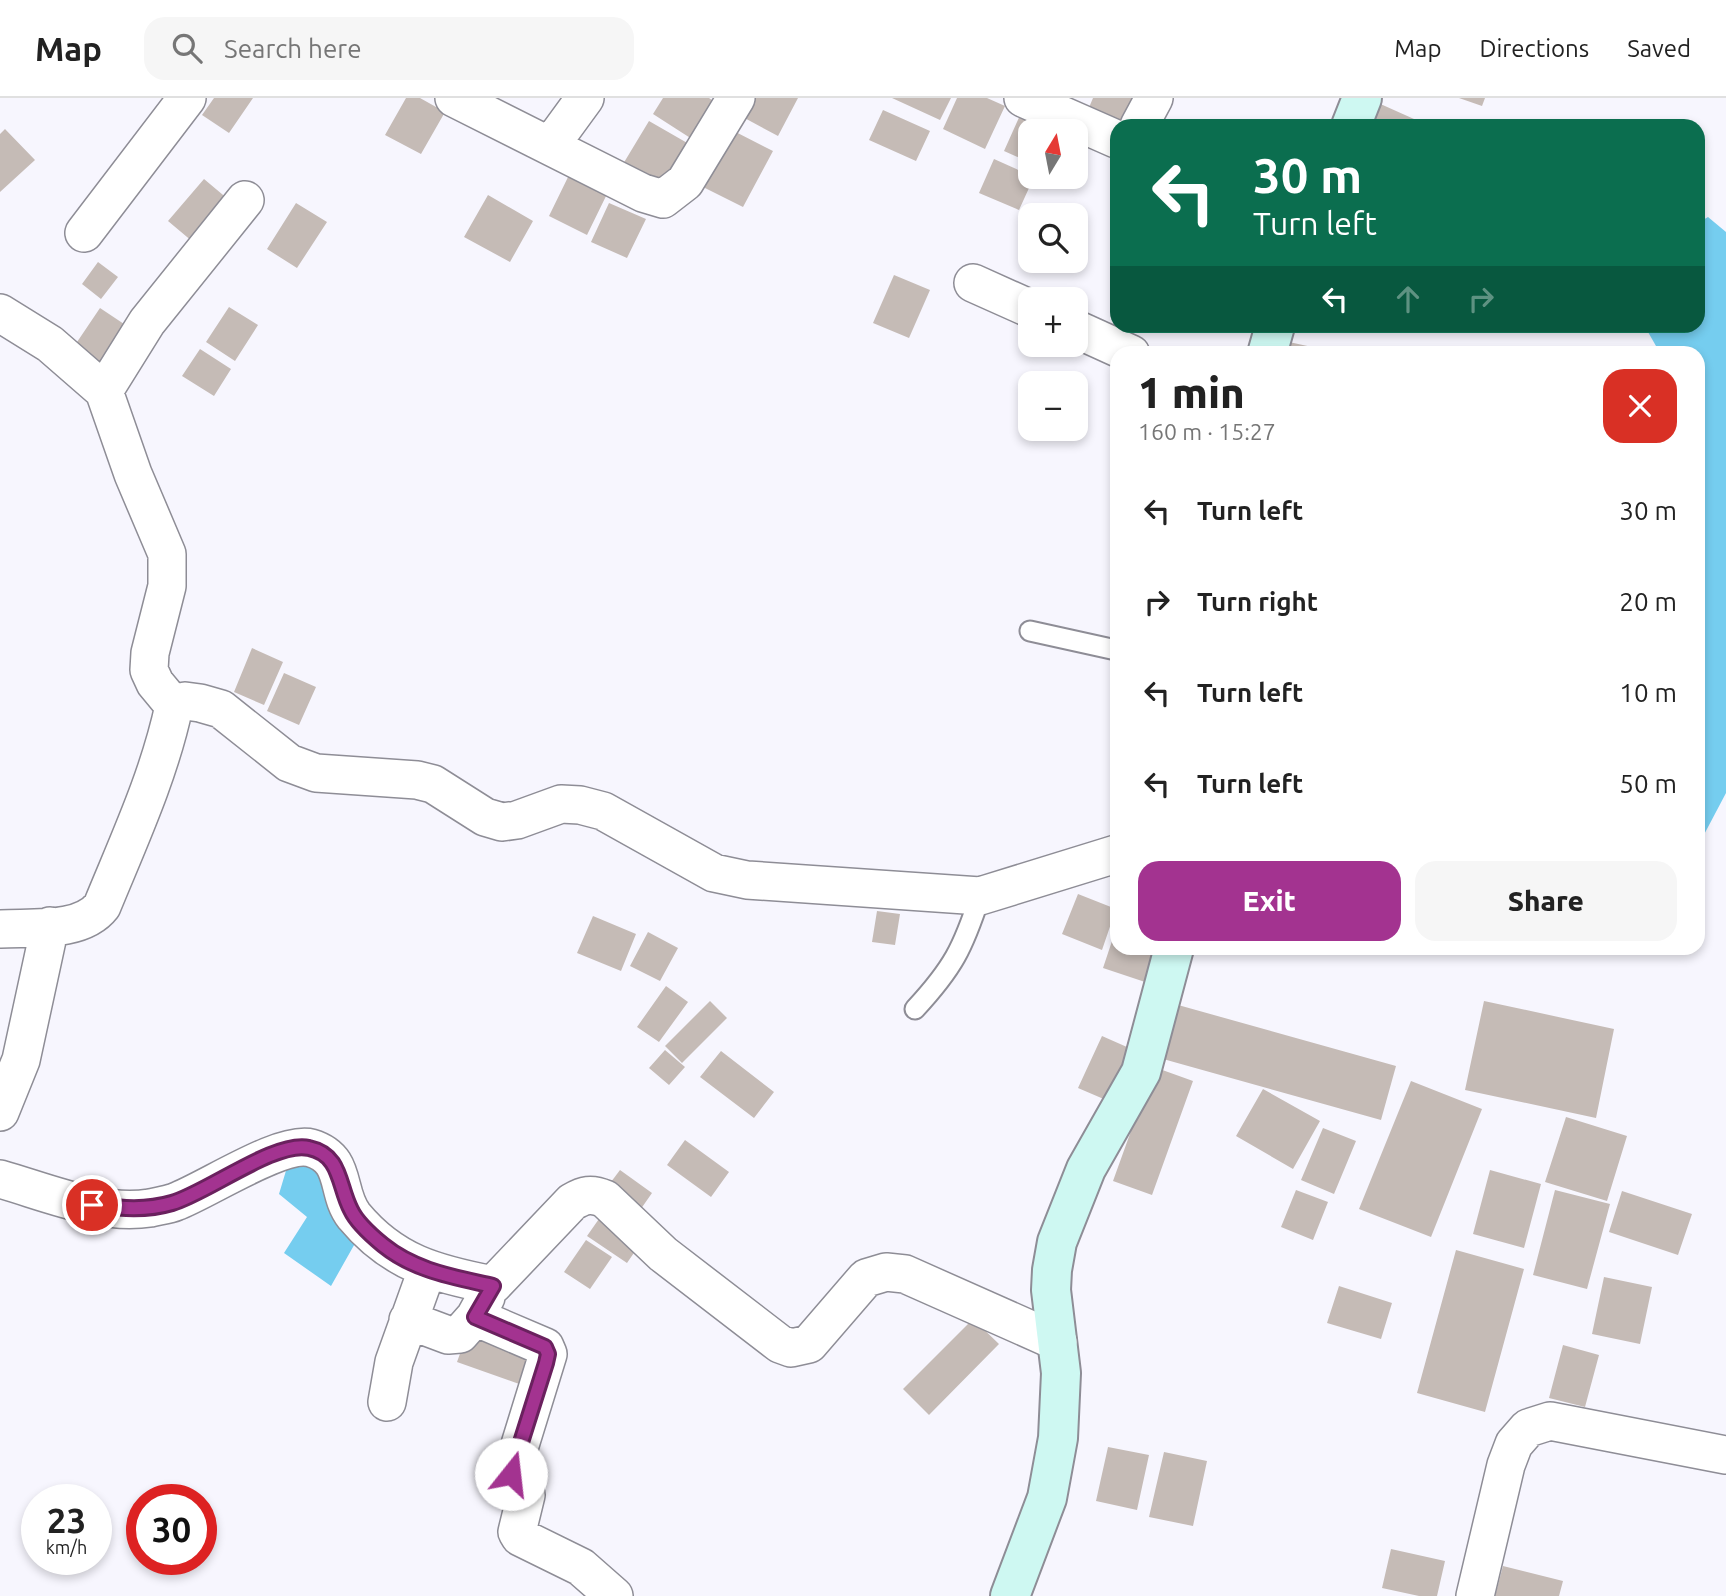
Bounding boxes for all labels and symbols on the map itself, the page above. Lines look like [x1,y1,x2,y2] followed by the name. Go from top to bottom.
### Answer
[1018,119,1088,189] north arrow
[62,1175,122,1235] pin
[474,1437,548,1511] position arrow
[126,1484,217,1575] speed limit sign: 30

